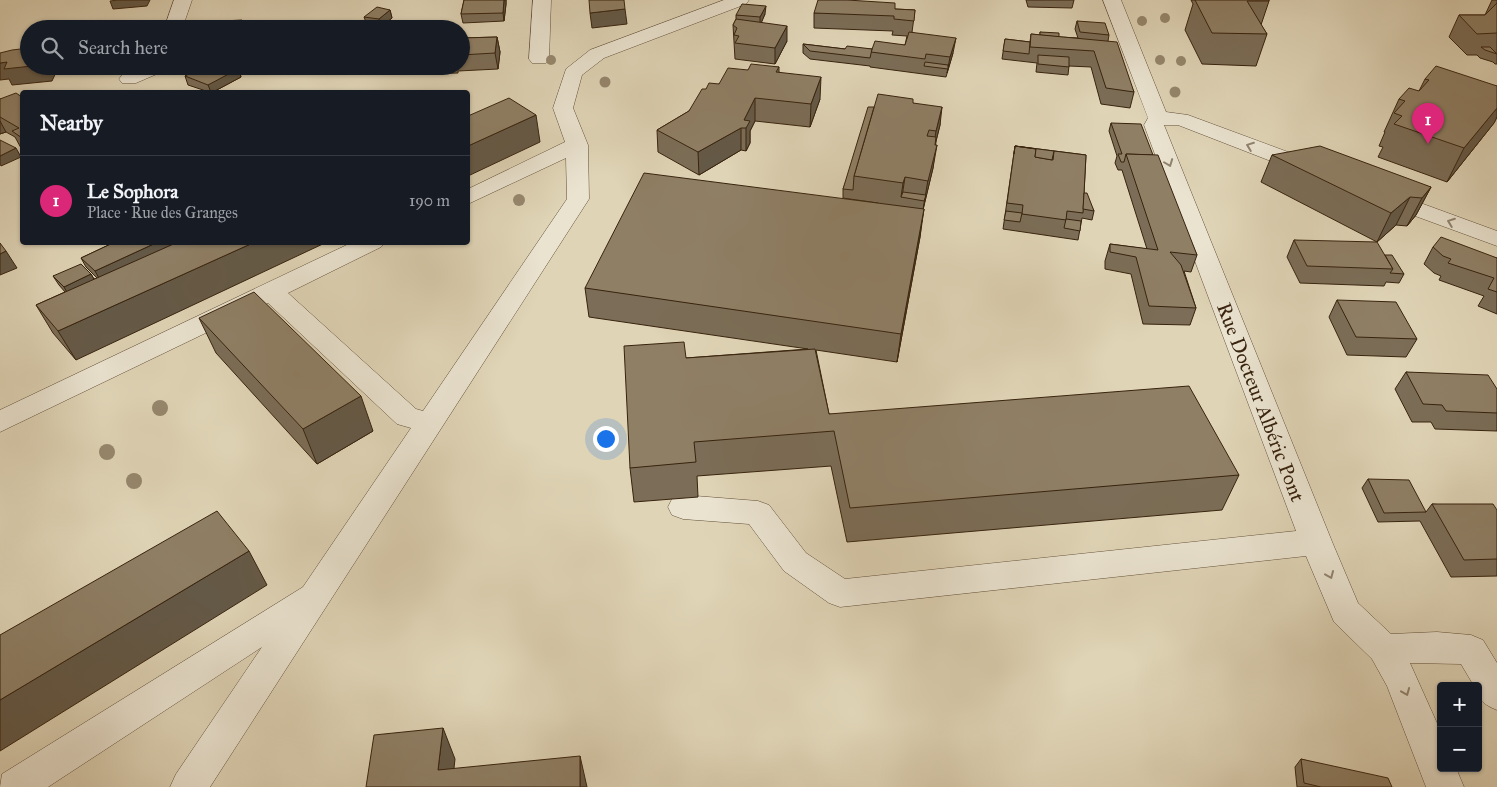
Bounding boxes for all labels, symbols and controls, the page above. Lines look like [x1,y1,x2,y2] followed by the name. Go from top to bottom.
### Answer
[20,20,470,75] search box
[38,34,66,62] icon: search
[78,36,168,59] text: Search here
[1412,103,1444,144] pin: 1
[40,110,103,136] text: Nearby
[1247,142,1255,152] one-way arrow
[1163,158,1173,167] one-way arrow
[87,180,178,203] text: Le Sophora
[53,191,59,210] text: 1
[409,191,450,210] text: 190 m
[87,203,238,222] text: Place · Rue des Granges
[1448,218,1456,228] one-way arrow
[1212,299,1310,505] street label: Rue Docteur Albéric Pont
[593,426,619,452] your location
[1324,570,1335,579] one-way arrow
[1437,682,1482,772] map controls
[1437,682,1482,727] button: +
[1400,687,1411,696] one-way arrow
[1437,727,1482,772] button: −

